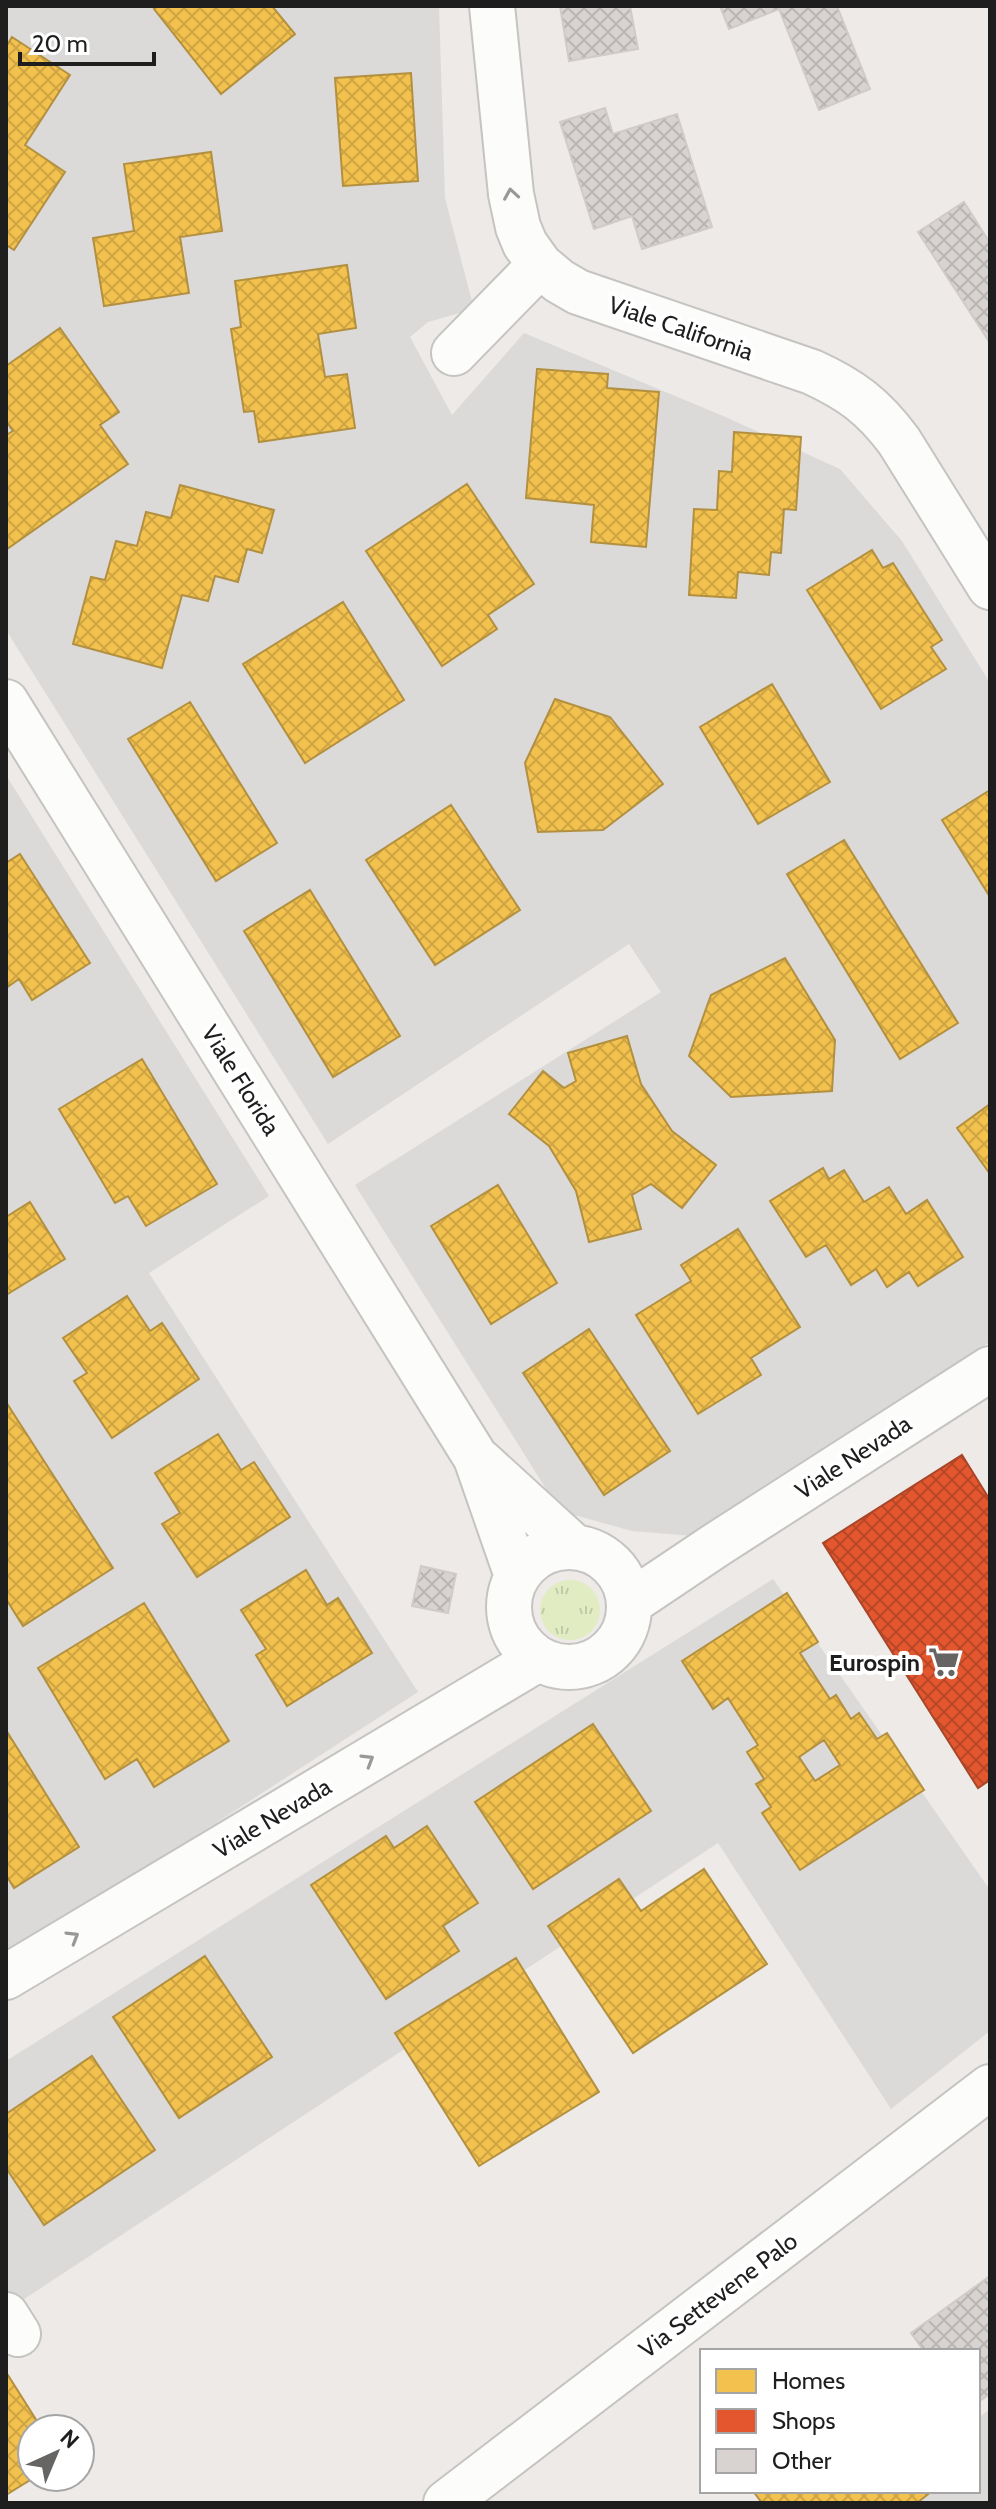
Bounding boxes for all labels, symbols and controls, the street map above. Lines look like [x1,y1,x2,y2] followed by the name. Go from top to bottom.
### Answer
[20,16,154,66] scale bar
[32,29,88,58] text: 20 m
[503,187,520,201] one-way arrow
[605,290,758,366] street label: Viale California
[196,1020,286,1141] street label: Viale Florida
[790,1409,917,1505] street label: Viale Nevada
[927,1645,961,1679] supermarket icon: Eurospin
[829,1648,920,1677] place label: Eurospin
[359,1754,374,1770] one-way arrow
[208,1771,337,1865] street label: Viale Nevada
[64,1931,79,1947] one-way arrow
[633,2226,803,2364] street label: Via Settevene Palo
[700,2349,980,2493] legend
[772,2366,845,2395] text: Homes
[772,2406,835,2435] text: Shops
[16,2413,96,2493] north arrow
[55,2424,85,2454] text: N
[772,2446,832,2475] text: Other

